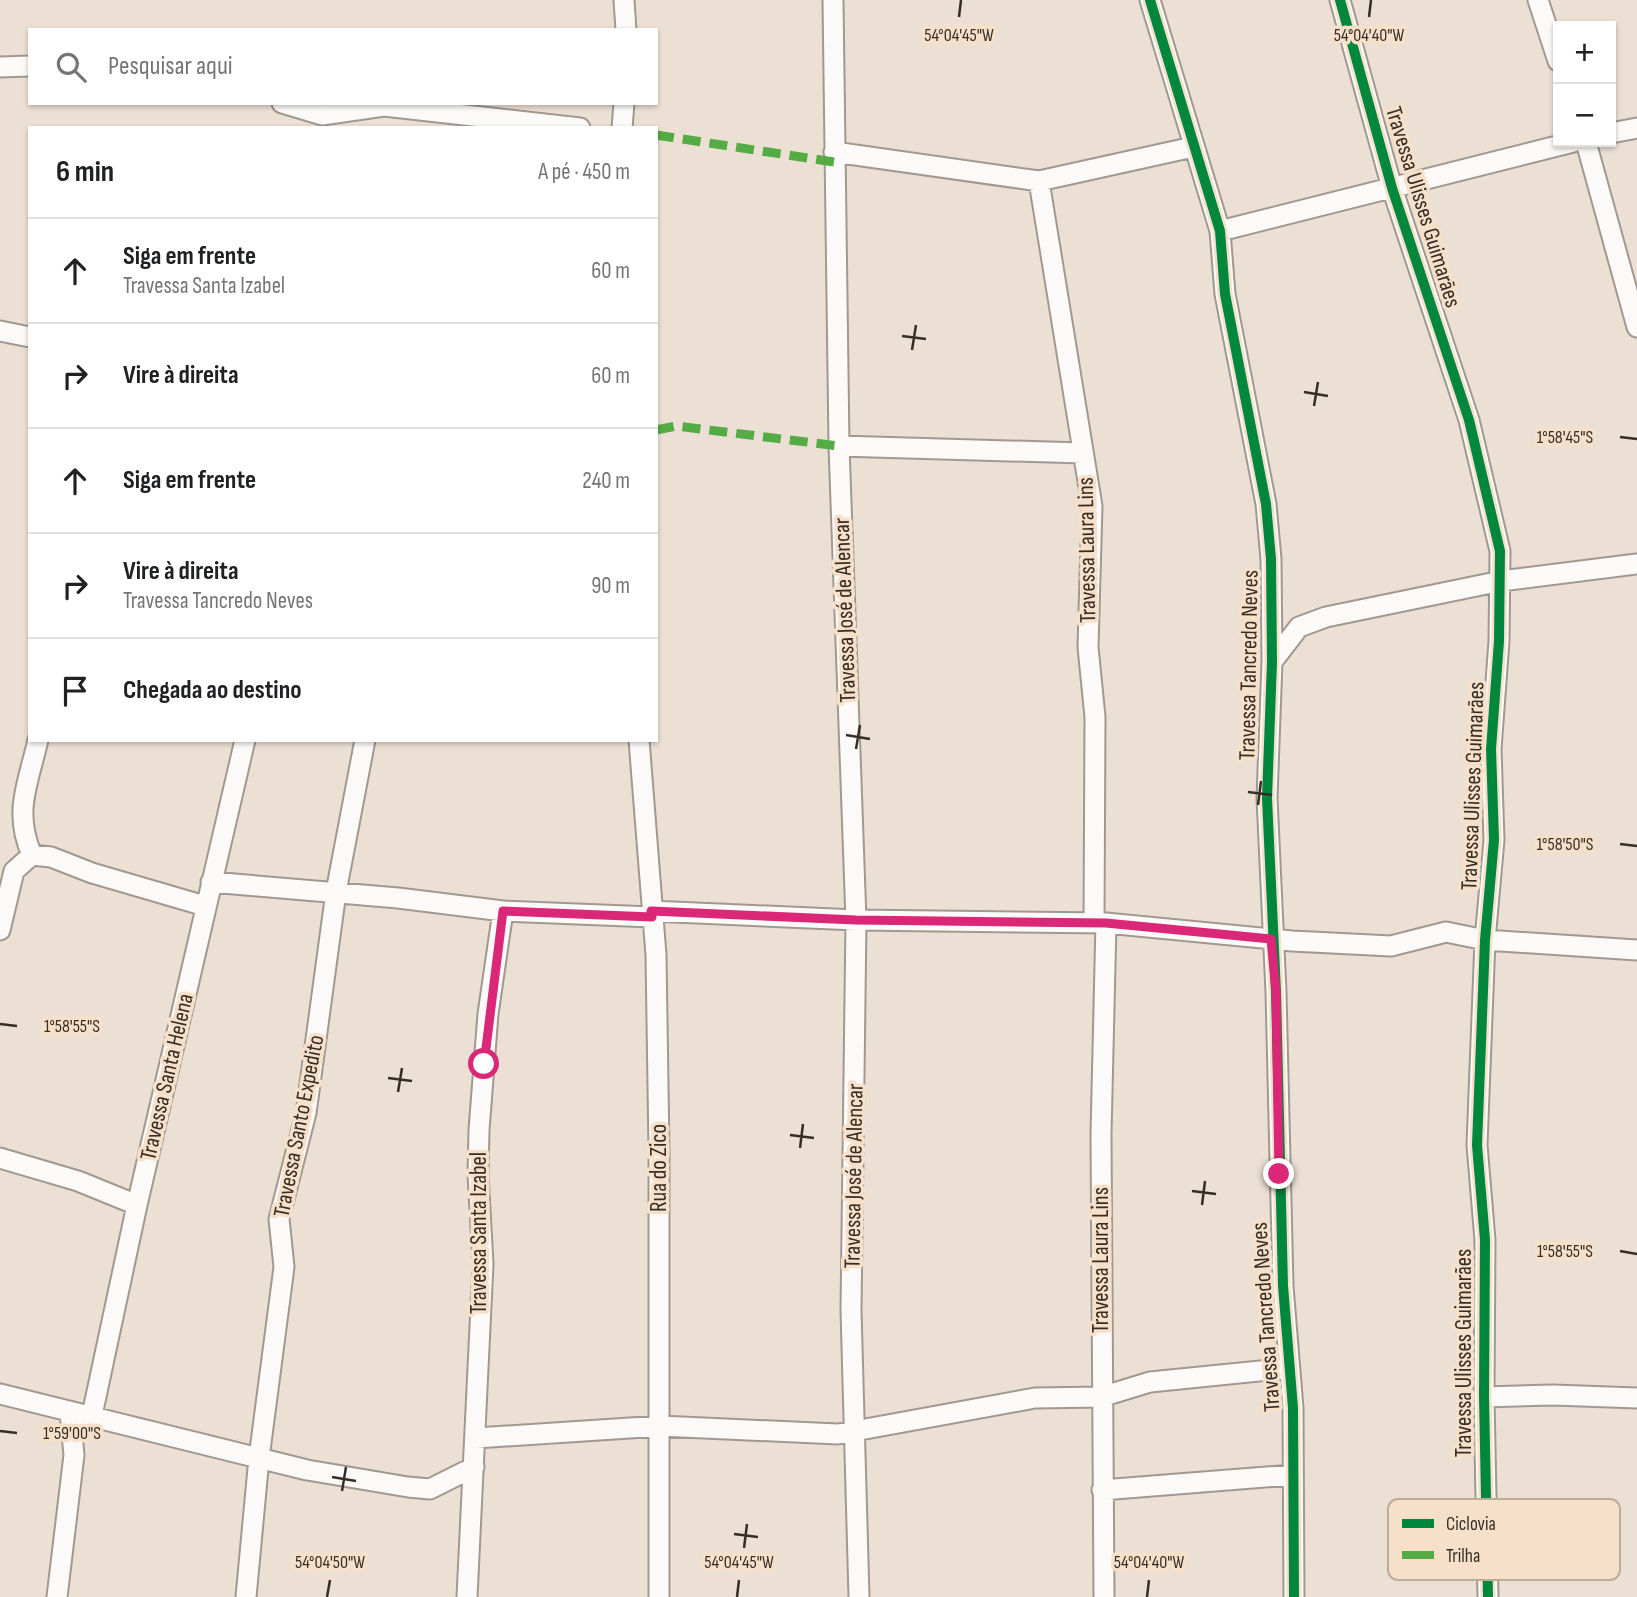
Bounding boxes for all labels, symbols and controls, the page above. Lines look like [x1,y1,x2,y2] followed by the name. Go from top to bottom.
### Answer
[1553,21,1616,147] map controls
[1553,21,1616,84] button: +
[924,25,994,46] text: 54°04'45"W
[1334,25,1404,46] text: 54°04'40"W
[28,28,658,105] search box
[52,48,90,86] icon: search
[108,51,233,82] text: Pesquisar aqui
[1553,84,1616,147] button: −
[1379,103,1467,311] street label: Travessa Ulisses Guimarães
[56,154,114,190] text: 6 min
[538,158,630,186] text: A pé · 450 m
[123,241,256,272] text: Siga em frente
[56,252,94,290] icon: ahead
[591,257,630,285] text: 60 m
[123,272,285,300] text: Travessa Santa Izabel
[56,357,94,395] icon: right
[123,360,239,391] text: Vire à direita
[591,362,630,390] text: 60 m
[1537,427,1594,448] text: 1°58'45"S
[56,462,94,500] icon: ahead
[123,465,256,496] text: Siga em frente
[582,467,630,495] text: 240 m
[1072,477,1102,623] street label: Travessa Laura Lins
[828,517,862,703] street label: Travessa José de Alencar
[123,556,239,587] text: Vire à direita
[56,567,94,605] icon: right
[1233,570,1265,760] street label: Travessa Tancredo Neves
[591,572,630,600] text: 90 m
[123,587,313,615] text: Travessa Tancredo Neves
[56,672,94,710] icon: arrive
[123,675,302,706] text: Chegada ao destino
[1455,681,1491,891] street label: Travessa Ulisses Guimarães
[1537,834,1594,855] text: 1°58'50"S
[134,991,200,1163] street label: Travessa Santa Helena
[44,1016,100,1037] text: 1°58'55"S
[268,1032,330,1220] street label: Travessa Santo Expedito
[468,1048,499,1079] route start
[838,1083,870,1269] street label: Travessa José de Alencar
[645,1124,673,1212] street label: Rua do Zico
[465,1152,493,1314] street label: Travessa Santa Izabel
[1263,1158,1294,1189] route end
[1087,1187,1115,1333] street label: Travessa Laura Lins
[1245,1221,1287,1413] street label: Travessa Tancredo Neves
[1537,1241,1593,1262] text: 1°58'55"S
[1450,1249,1478,1457] street label: Travessa Ulisses Guimarães
[43,1423,101,1444] text: 1°59'00"S
[1388,1499,1620,1580] legend
[1446,1513,1496,1536] text: Ciclovia
[1446,1545,1480,1568] text: Trilha
[295,1552,365,1573] text: 54°04'50"W
[704,1552,774,1573] text: 54°04'45"W
[1114,1552,1184,1573] text: 54°04'40"W

